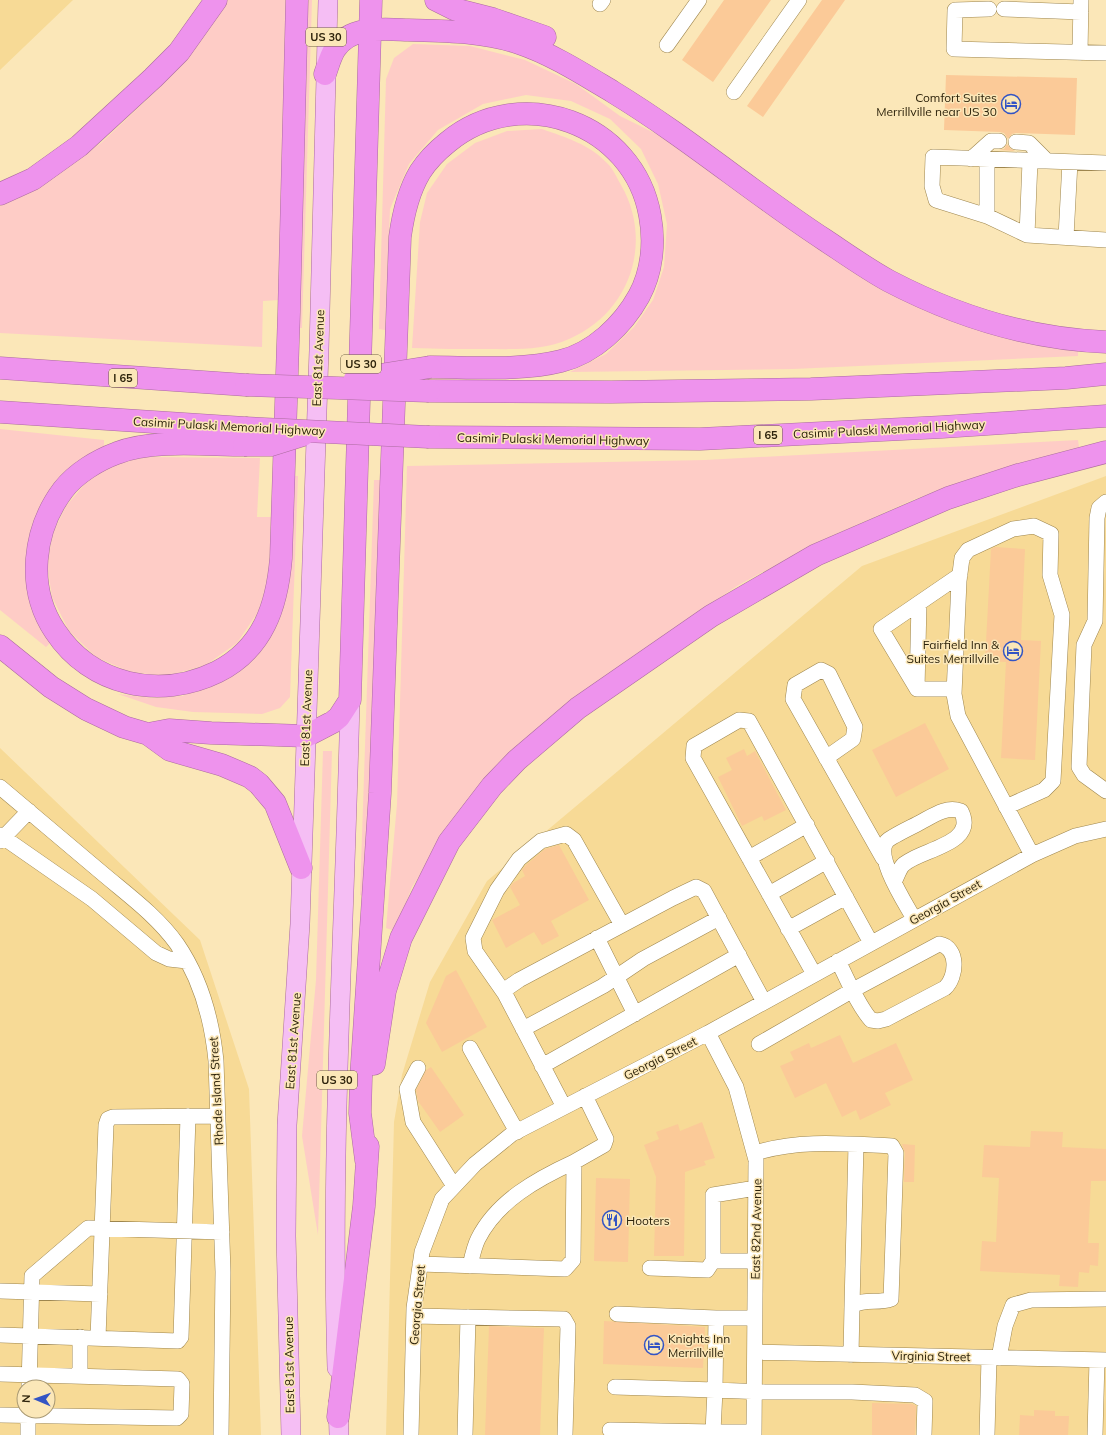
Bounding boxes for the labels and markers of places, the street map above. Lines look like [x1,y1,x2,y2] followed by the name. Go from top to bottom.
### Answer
[876,90,997,119] place label: Comfort Suites Merrillville near US 30
[1000,93,1022,115] hotel icon: Comfort Suites Merrillville near US 30
[906,637,1000,666] place label: Fairfield Inn & Suites Merrillville
[1002,640,1024,662] hotel icon: Fairfield Inn & Suites Merrillville
[601,1209,623,1231] restaurant icon: Hooters
[626,1213,670,1228] place label: Hooters
[668,1331,730,1360] place label: Knights Inn Merrillville
[643,1334,665,1356] hotel icon: Knights Inn Merrillville

